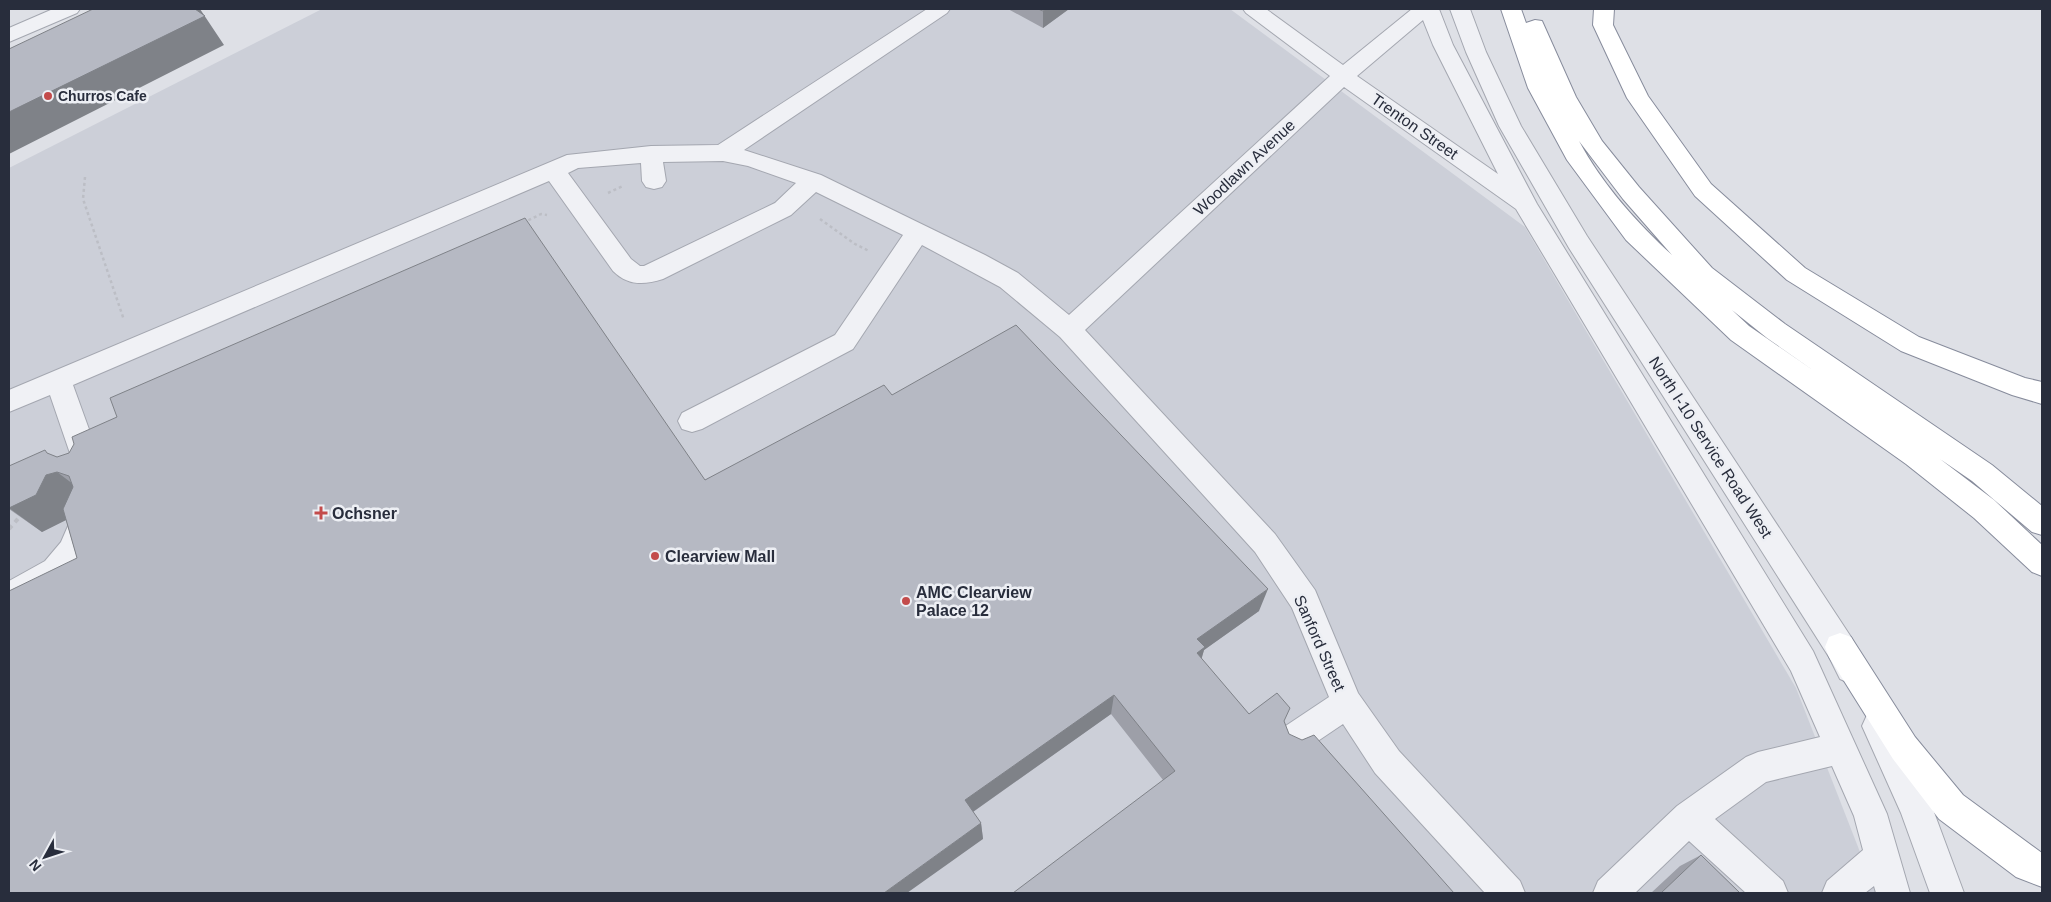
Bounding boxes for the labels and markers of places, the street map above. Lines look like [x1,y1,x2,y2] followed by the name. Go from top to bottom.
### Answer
[58,88,147,104] place label: Churros Cafe
[42,90,54,102] marker: Churros Cafe
[332,505,397,522] place label: Ochsner
[314,506,328,520] marker: Ochsner
[665,548,775,565] place label: Clearview Mall
[649,550,661,562] marker: Clearview Mall
[916,584,1032,619] place label: AMC Clearview Palace 12
[900,595,912,607] marker: AMC Clearview Palace 12

